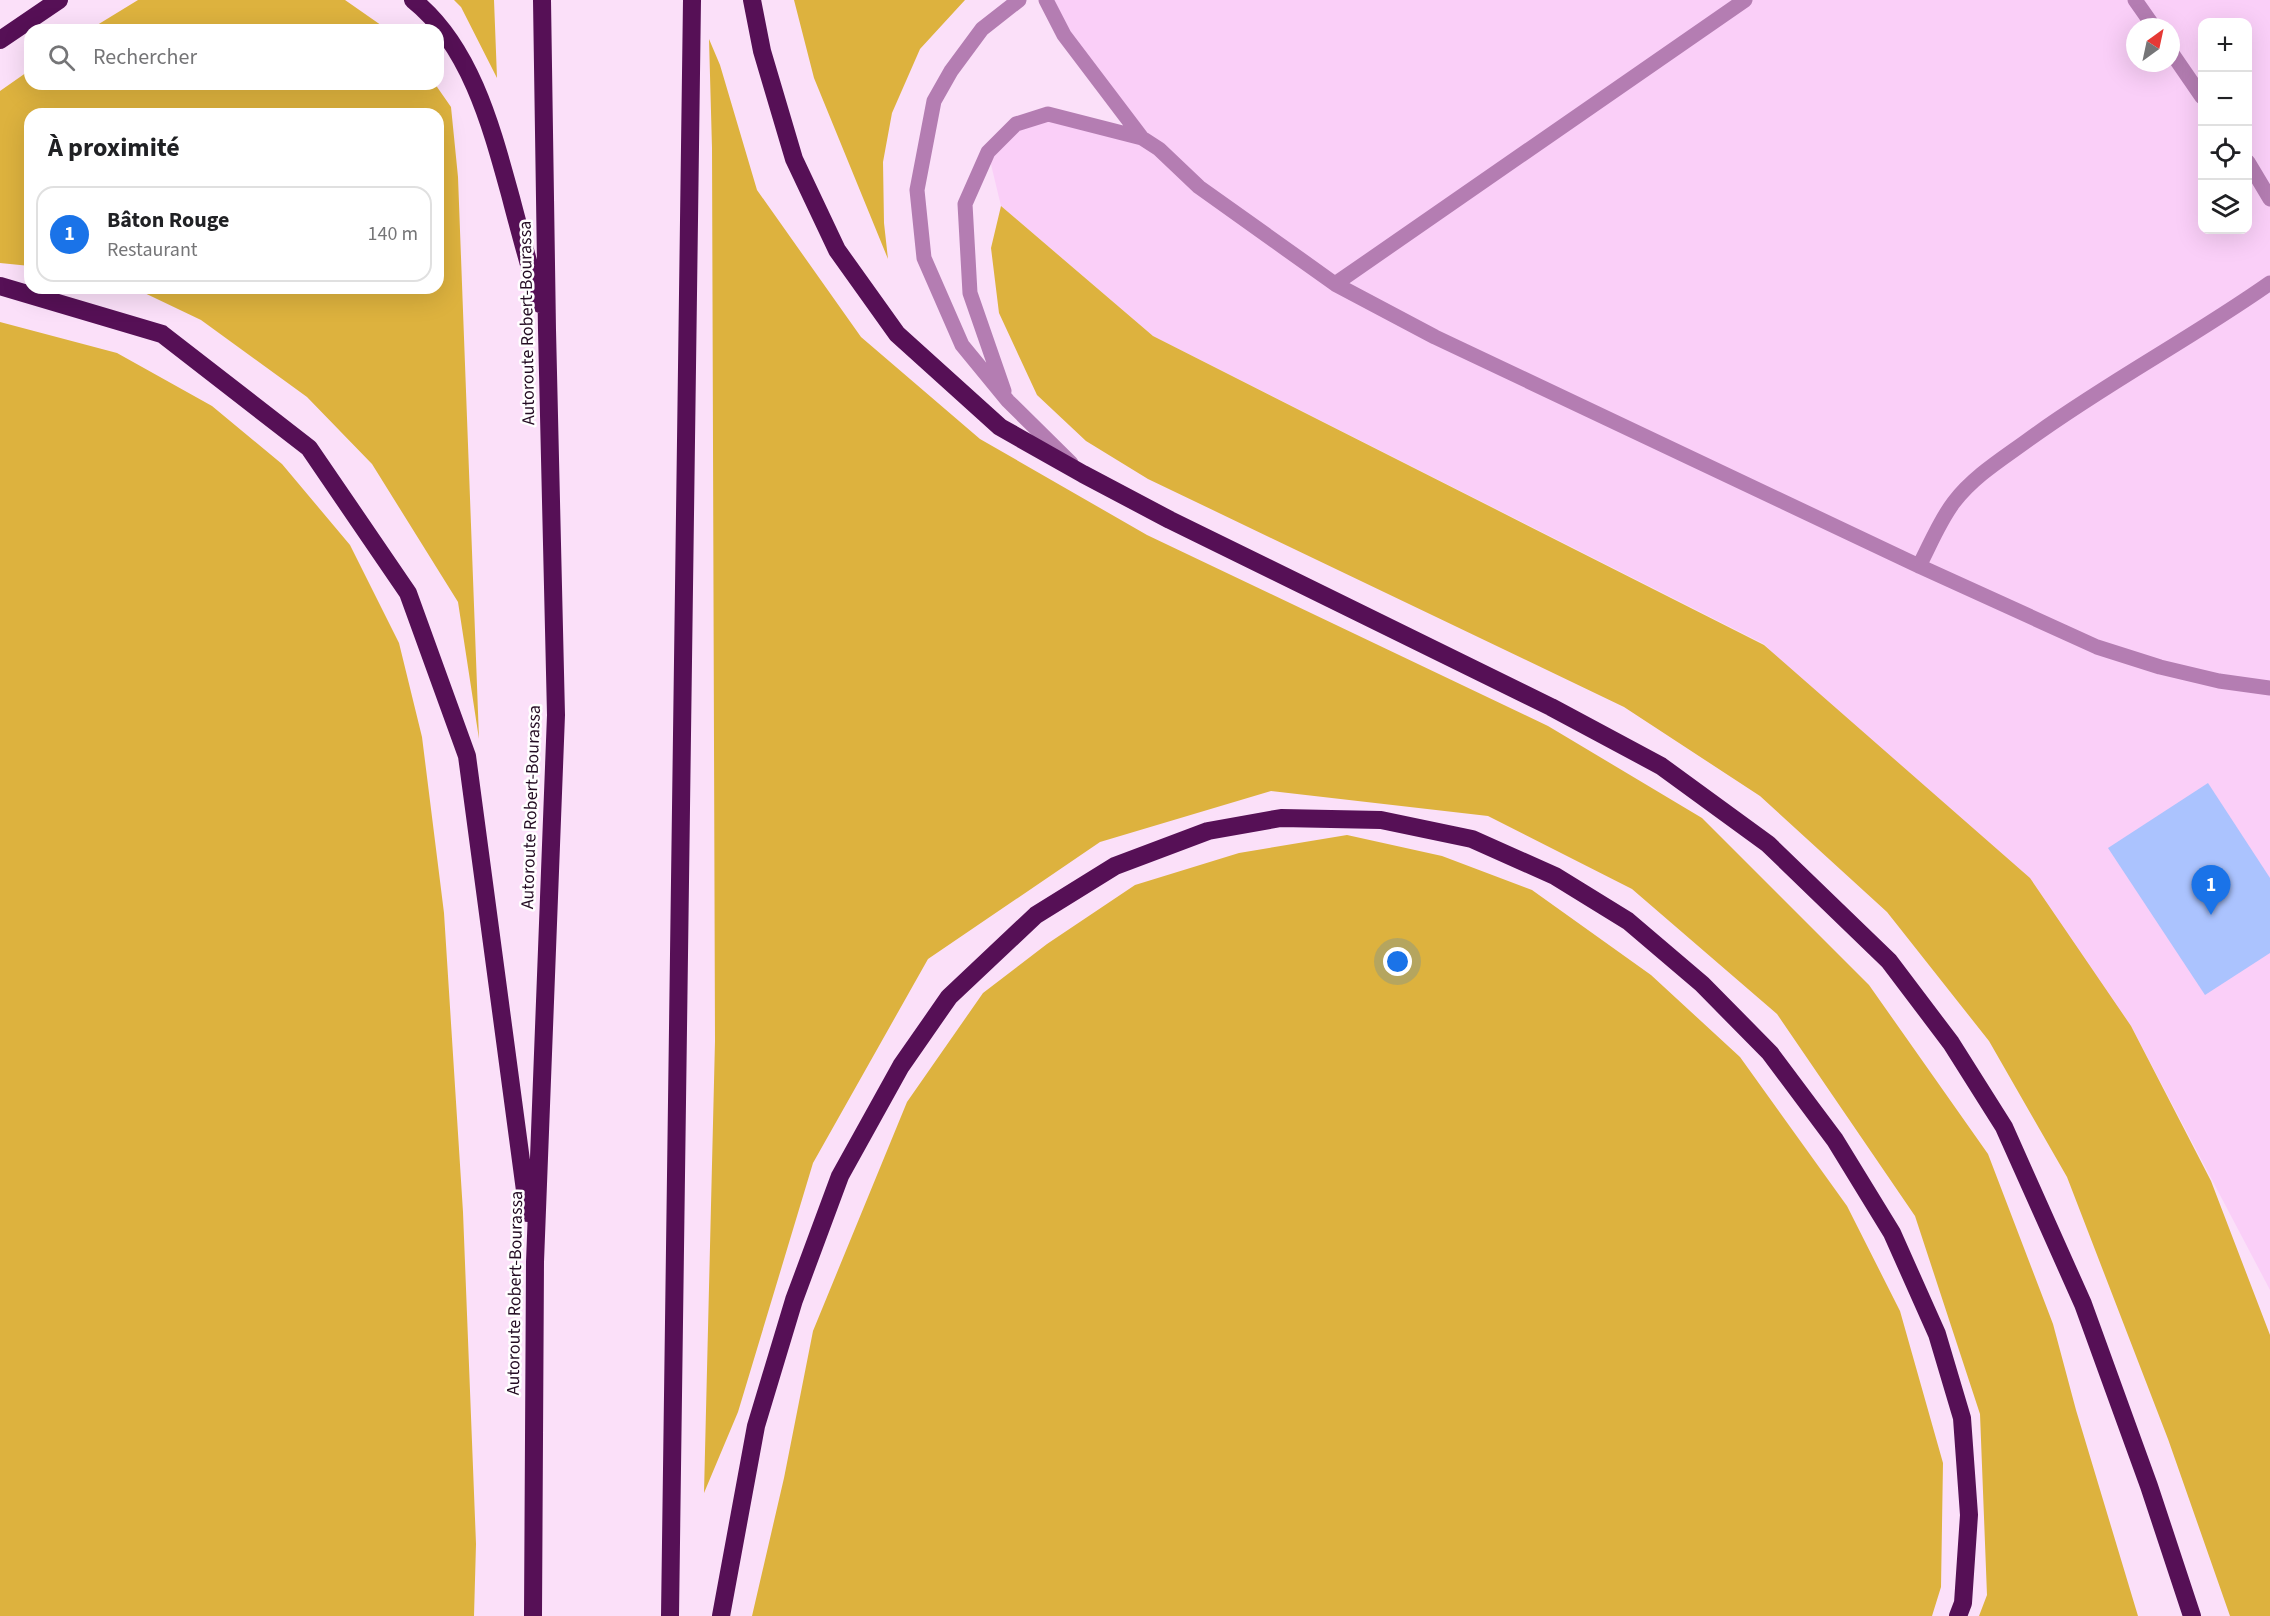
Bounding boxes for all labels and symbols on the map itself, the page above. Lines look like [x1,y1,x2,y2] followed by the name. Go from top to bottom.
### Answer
[2126,18,2180,72] north arrow
[513,221,541,425] street label: Autoroute Robert-Bourassa
[515,704,547,910] street label: Autoroute Robert-Bourassa
[2192,866,2230,915] pin: 1
[1383,947,1412,976] your location
[501,1191,529,1395] street label: Autoroute Robert-Bourassa

